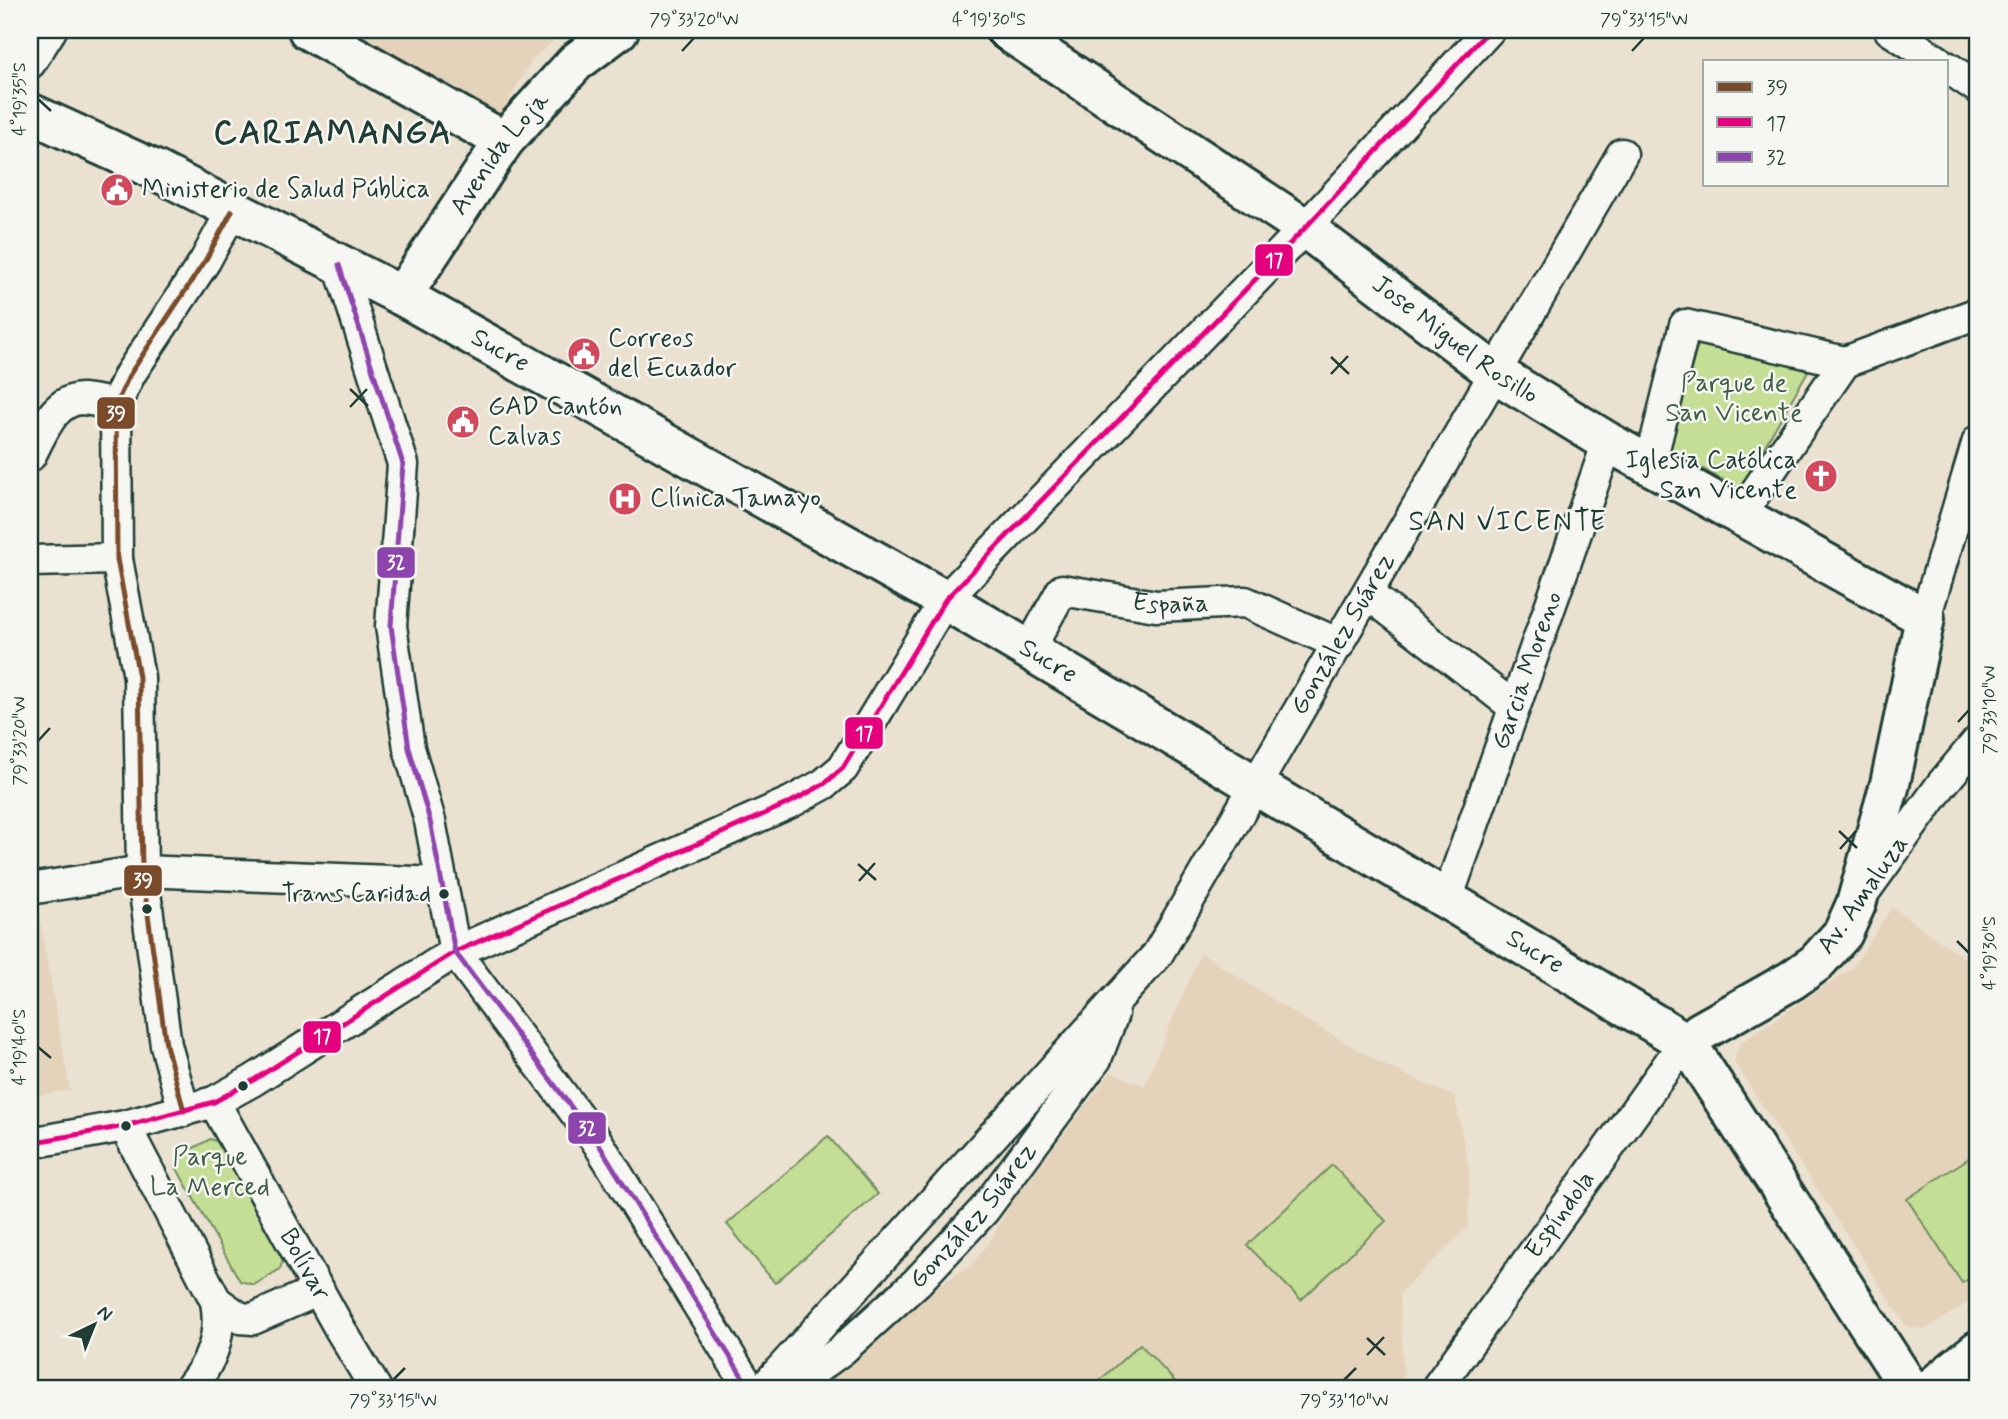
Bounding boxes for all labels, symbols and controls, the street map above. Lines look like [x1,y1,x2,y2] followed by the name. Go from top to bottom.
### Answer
[649,8,739,32] text: 79°33'20"W
[952,8,1026,32] text: 4°19'30"S
[1600,8,1688,32] text: 79°33'15"W
[1703,60,1948,186] legend
[8,62,32,136] text: 4°19'35"S
[1766,74,1788,102] text: 39
[443,84,558,222] street label: Avenida Loja
[1766,110,1786,138] text: 17
[213,112,453,156] district label: CARIAMANGA
[1766,144,1787,172] text: 32
[98,171,136,209] public building icon: Ministerio de Salud Pública
[142,173,430,207] place label: Ministerio de Salud Pública
[1254,243,1294,277] line badge: 17
[1265,249,1283,274] text: 17
[1365,268,1545,412] street label: Jose Miguel Rosillo
[465,321,535,381] street label: Sucre
[608,322,736,386] place label: Correos del Ecuador
[565,335,603,373] public building icon: Correos del Ecuador
[1665,367,1803,431] park label: Parque de San Vicente
[488,390,622,454] place label: GAD Cantón Calvas
[96,396,136,430] line badge: 39
[106,402,126,427] text: 39
[444,403,482,441] public building icon: GAD Cantón Calvas
[1625,444,1797,508] place label: Iglesia Católica San Vicente
[1802,457,1840,495] church icon: Iglesia Católica San Vicente
[606,480,644,518] hospital icon: Clínica Tamayo
[650,482,821,516] place label: Clínica Tamayo
[1408,504,1608,541] district label: SAN VICENTE
[376,546,416,579] line badge: 32
[1283,547,1404,721] street label: González Suárez
[387,551,405,576] text: 32
[1129,585,1209,623] street label: España
[1484,587,1571,754] street label: Garcia Moreno
[1013,631,1083,692] street label: Sucre
[1978,666,2002,754] text: 79°33'10"W
[8,696,32,786] text: 79°33'20"W
[844,716,884,750] line badge: 17
[855,722,873,747] text: 17
[1809,829,1917,961] street label: Av. Amaluza
[123,864,163,897] line badge: 39
[133,869,153,894] text: 39
[282,879,431,910] place label: Trans Caridad
[437,887,451,901] marker: Trans Caridad
[140,902,154,916] unlabelled marker
[1978,916,2002,990] text: 4°19'30"S
[1500,922,1570,983] street label: Sucre
[8,1009,32,1085] text: 4°19'40"S
[302,1020,342,1054] line badge: 17
[313,1025,331,1050] text: 17
[236,1079,250,1093] unlabelled marker
[567,1111,607,1145] line badge: 32
[578,1117,596,1142] text: 32
[119,1119,133,1133] unlabelled marker
[902,1136,1045,1297] street label: González Suárez
[150,1141,270,1205] park label: Parque La Merced
[1518,1164,1604,1266] street label: Espíndola
[271,1223,338,1307] street label: Bolívar
[60,1290,130,1360] north arrow
[91,1300,118,1327] text: N
[349,1389,437,1413] text: 79°33'15"W
[1300,1389,1388,1413] text: 79°33'10"W

